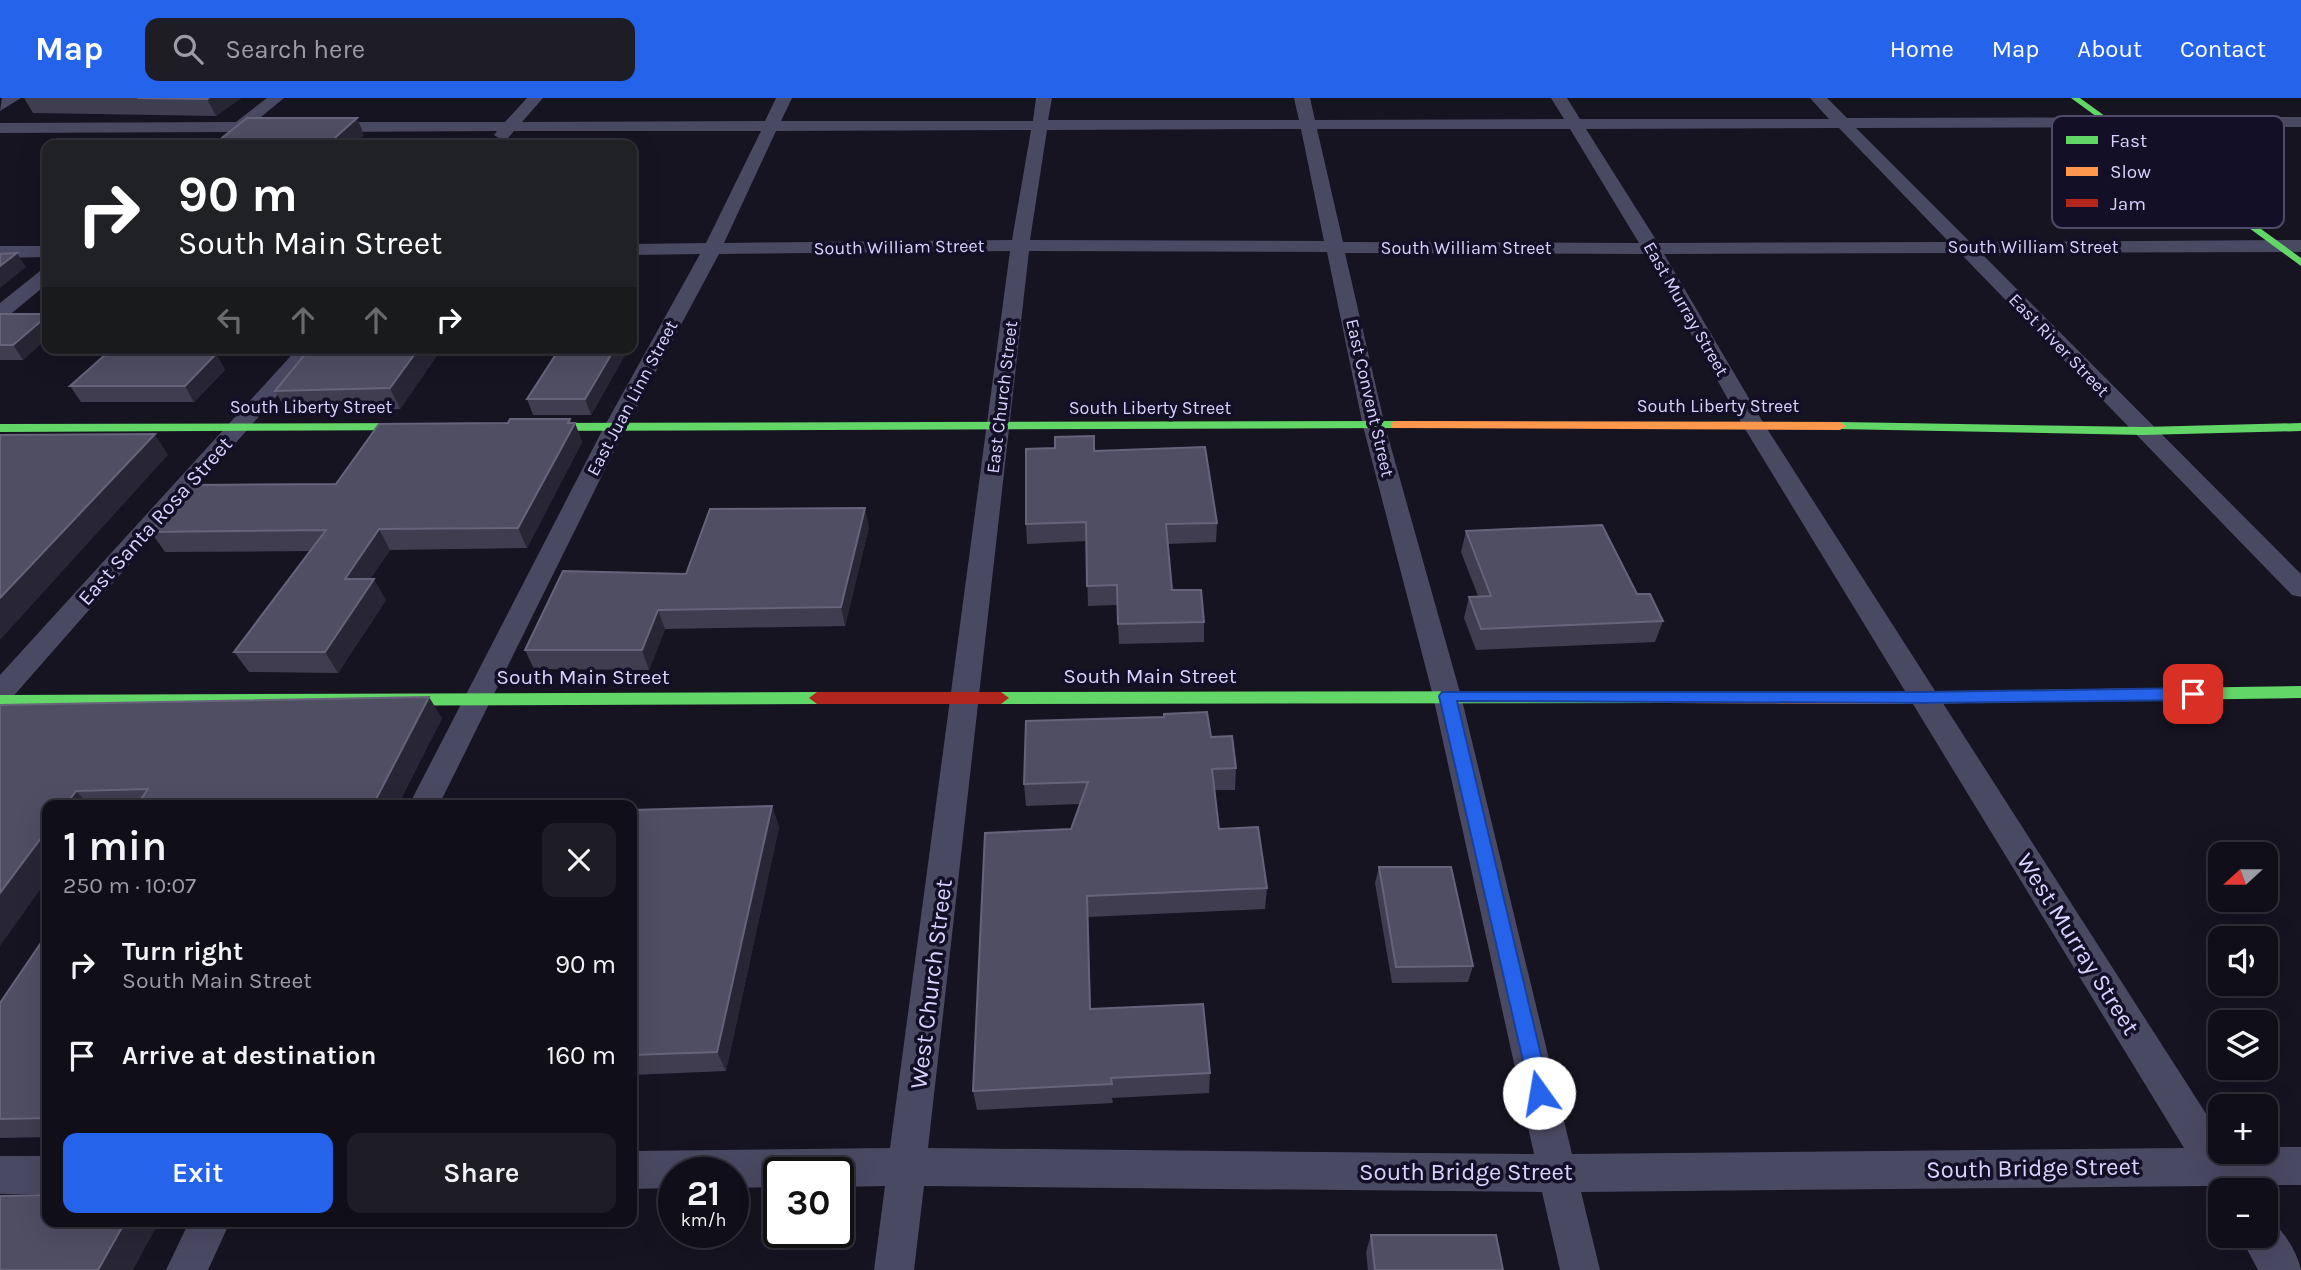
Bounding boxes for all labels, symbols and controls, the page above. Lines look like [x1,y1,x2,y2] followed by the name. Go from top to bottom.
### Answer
[145,18,635,81] search box
[35,30,103,68] text: Map
[169,30,207,68] icon: search
[225,34,365,65] text: Search here
[1890,35,1954,63] text: Home
[1992,35,2039,63] text: Map
[2077,35,2142,63] text: About
[2180,35,2266,63] text: Contact
[2052,116,2284,228] legend
[2110,130,2147,152] text: Fast
[2110,161,2151,183] text: Slow
[178,166,298,223] text: 90 m
[63,168,154,259] icon: right
[2110,193,2146,215] text: Jam
[178,225,442,262] text: South Main Street
[813,235,985,259] street label: South William Street
[1948,236,2119,258] street label: South William Street
[1381,237,1552,259] street label: South William Street
[1639,238,1734,380] street label: East Murray Street
[2004,289,2114,402] street label: East River Street
[211,301,249,339] icon: left
[284,301,322,339] icon: ahead
[357,301,395,339] icon: ahead
[430,301,468,339] icon: right
[582,316,682,480] street label: East Juan Linn Street
[1341,317,1399,480] street label: East Convent Street
[982,319,1022,475] street label: East Church Street
[1637,395,1800,417] street label: South Liberty Street
[230,396,393,418] street label: South Liberty Street
[1069,397,1232,419] street label: South Liberty Street
[73,432,237,610] street label: East Santa Rosa Street
[1063,664,1237,688] street label: South Main Street
[2163,664,2223,724] pin
[496,665,670,689] street label: South Main Street
[2174,675,2212,713] icon: arrive
[63,821,167,871] text: 1 min
[542,823,616,897] button: close
[2208,842,2278,912] north arrow
[2208,842,2278,1248] map controls
[2011,848,2145,1040] street label: West Murray Street
[63,872,196,899] text: 250 m · 10:07
[904,877,958,1091] street label: West Church Street
[2208,926,2278,996] button: sound
[122,936,243,967] text: Turn right
[63,946,101,984] icon: right
[555,949,616,980] text: 90 m
[122,967,312,994] text: South Main Street
[2208,1010,2278,1080] button: layers
[63,1037,101,1075] icon: arrive
[122,1040,376,1071] text: Arrive at destination
[547,1040,616,1071] text: 160 m
[1502,1056,1576,1130] position arrow
[2208,1094,2278,1164] button: +
[63,1133,333,1213] button: Exit
[347,1133,616,1213] button: Share
[1926,1152,2140,1184] street label: South Bridge Street
[763,1157,854,1248] speed limit sign: 30
[1359,1158,1573,1186] street label: South Bridge Street
[687,1173,720,1214] text: 21
[2208,1178,2278,1248] button: −
[681,1209,726,1231] text: km/h

